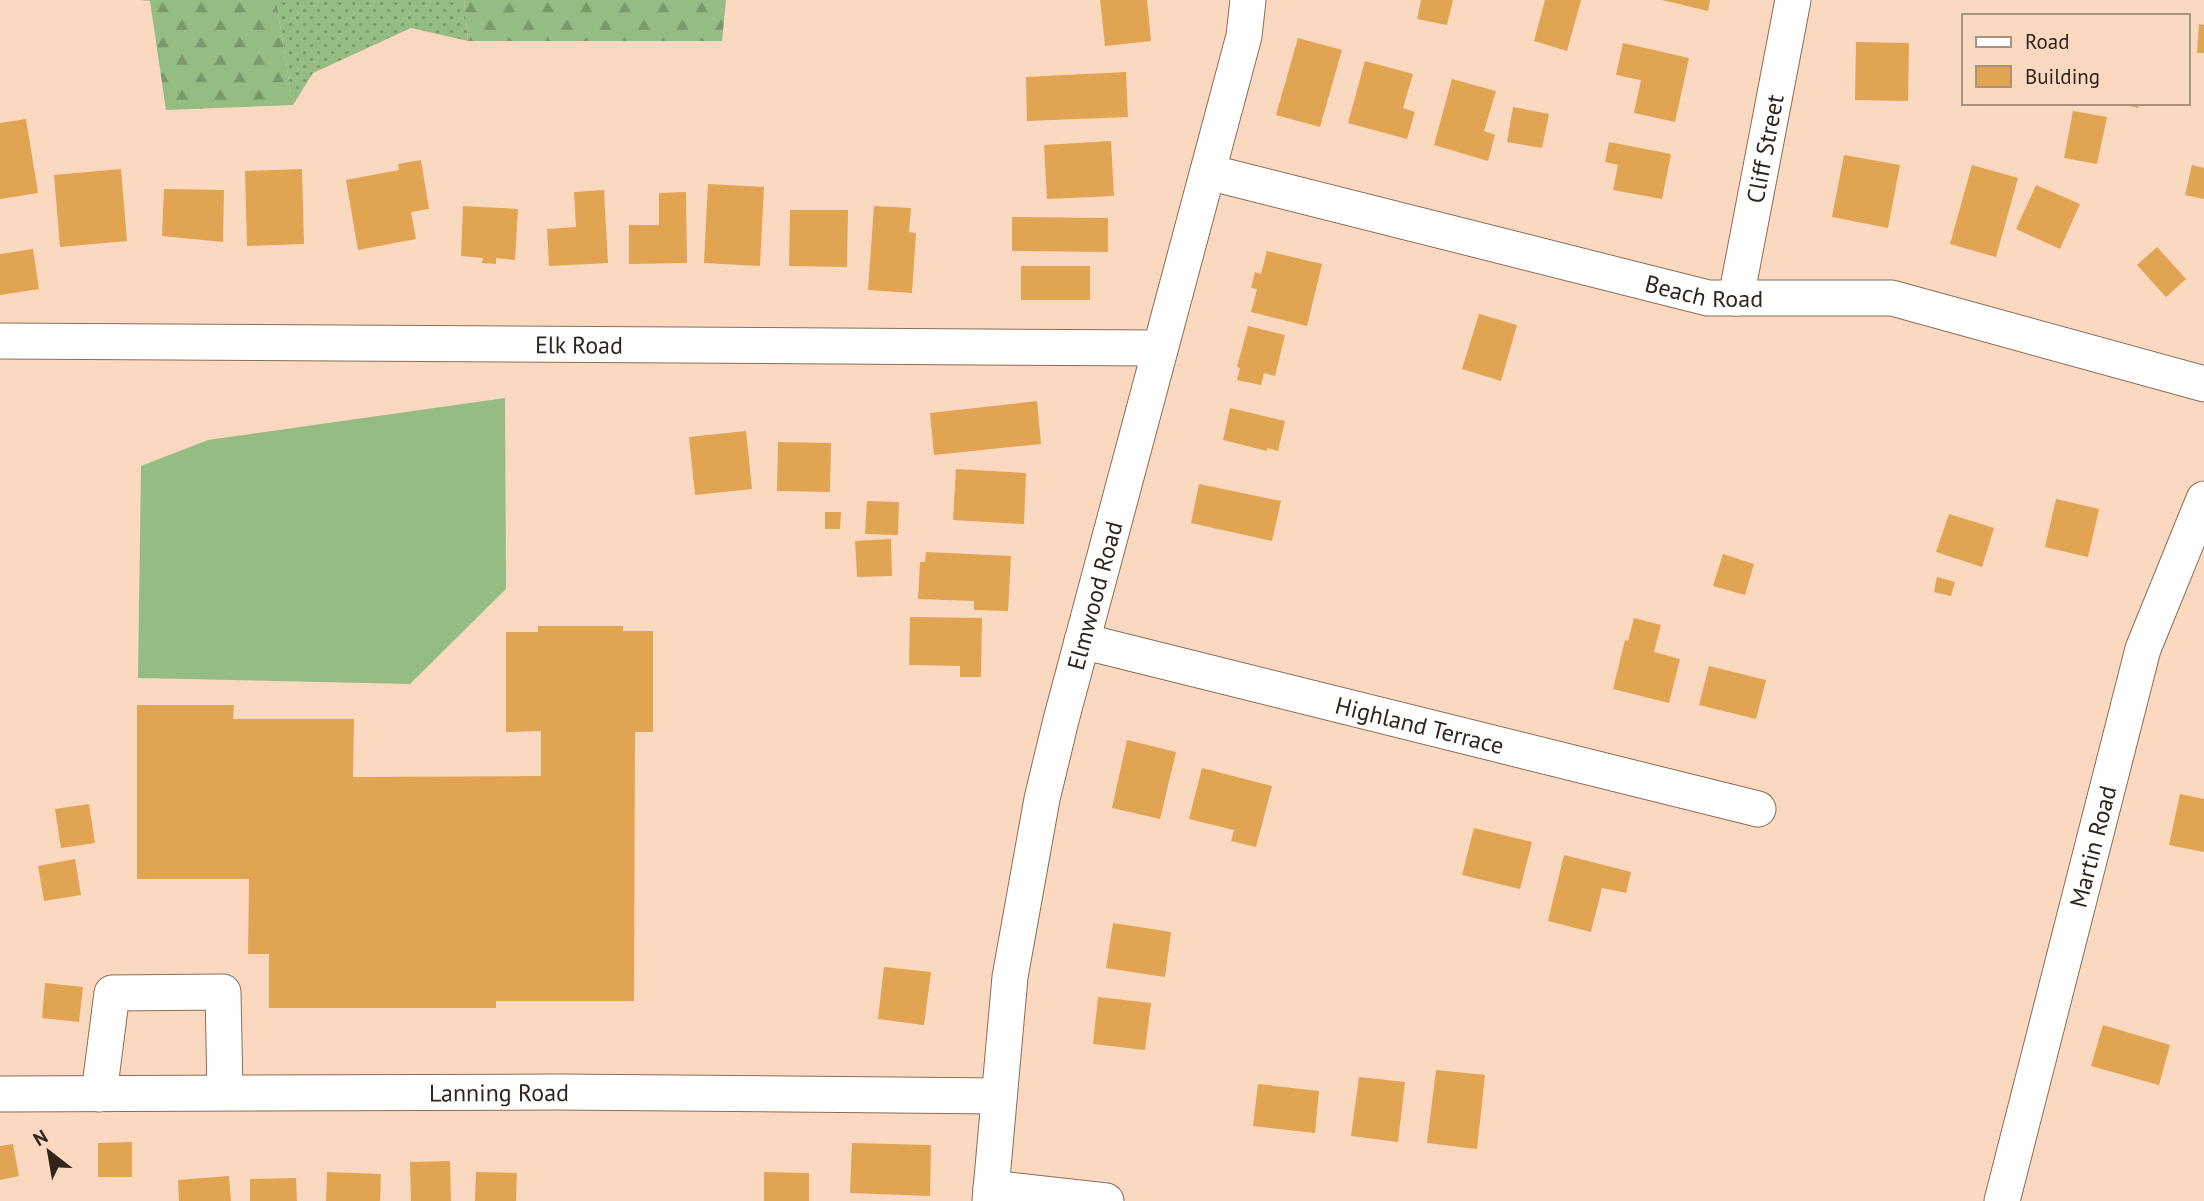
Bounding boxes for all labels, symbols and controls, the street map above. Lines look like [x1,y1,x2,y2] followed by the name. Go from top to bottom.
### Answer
[1962,14,2190,105] legend
[2025,28,2069,55] text: Road
[2025,63,2100,90] text: Building
[1739,92,1790,206] street label: Cliff Street
[1642,267,1763,314] street label: Beach Road
[535,329,623,360] street label: Elk Road
[1060,518,1129,673] street label: Elmwood Road
[1332,689,1507,761] street label: Highland Terrace
[2062,782,2123,911] street label: Martin Road
[429,1076,569,1108] street label: Lanning Road
[14,1117,84,1187] north arrow
[29,1124,52,1151] text: N

